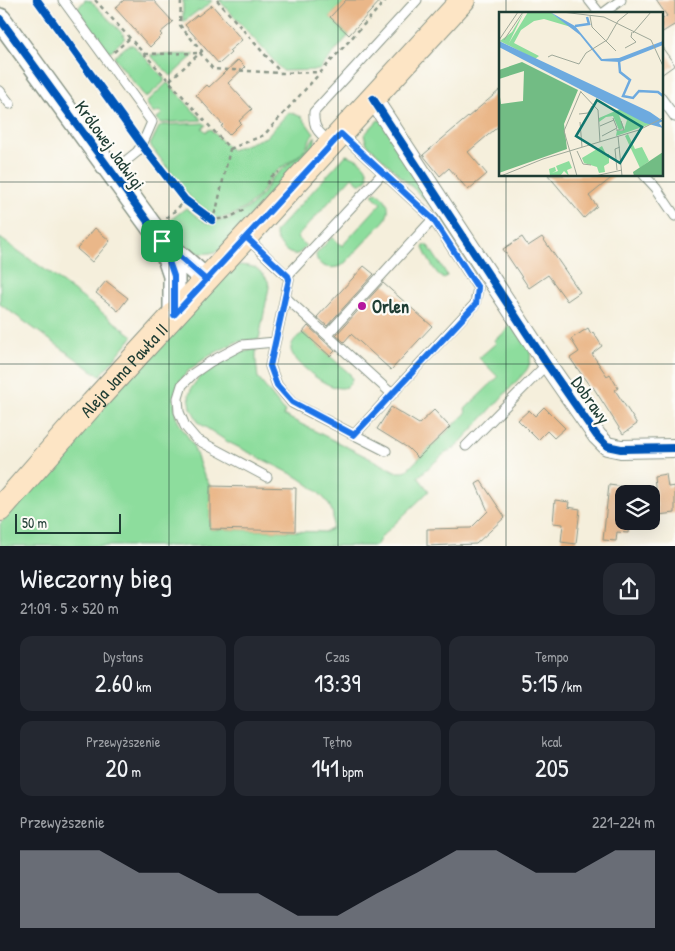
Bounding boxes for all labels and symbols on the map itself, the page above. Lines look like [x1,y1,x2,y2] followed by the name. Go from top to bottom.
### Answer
[499,12,662,176] inset map
[69,95,151,195] street label: Królowej Jadwigi
[141,220,183,262] pin
[372,294,409,319] place label: Orlen
[356,300,368,312] marker: Orlen
[74,317,173,422] street label: Aleja Jana Pawła II
[566,371,617,429] street label: Dobrawy
[15,511,121,534] scale bar

